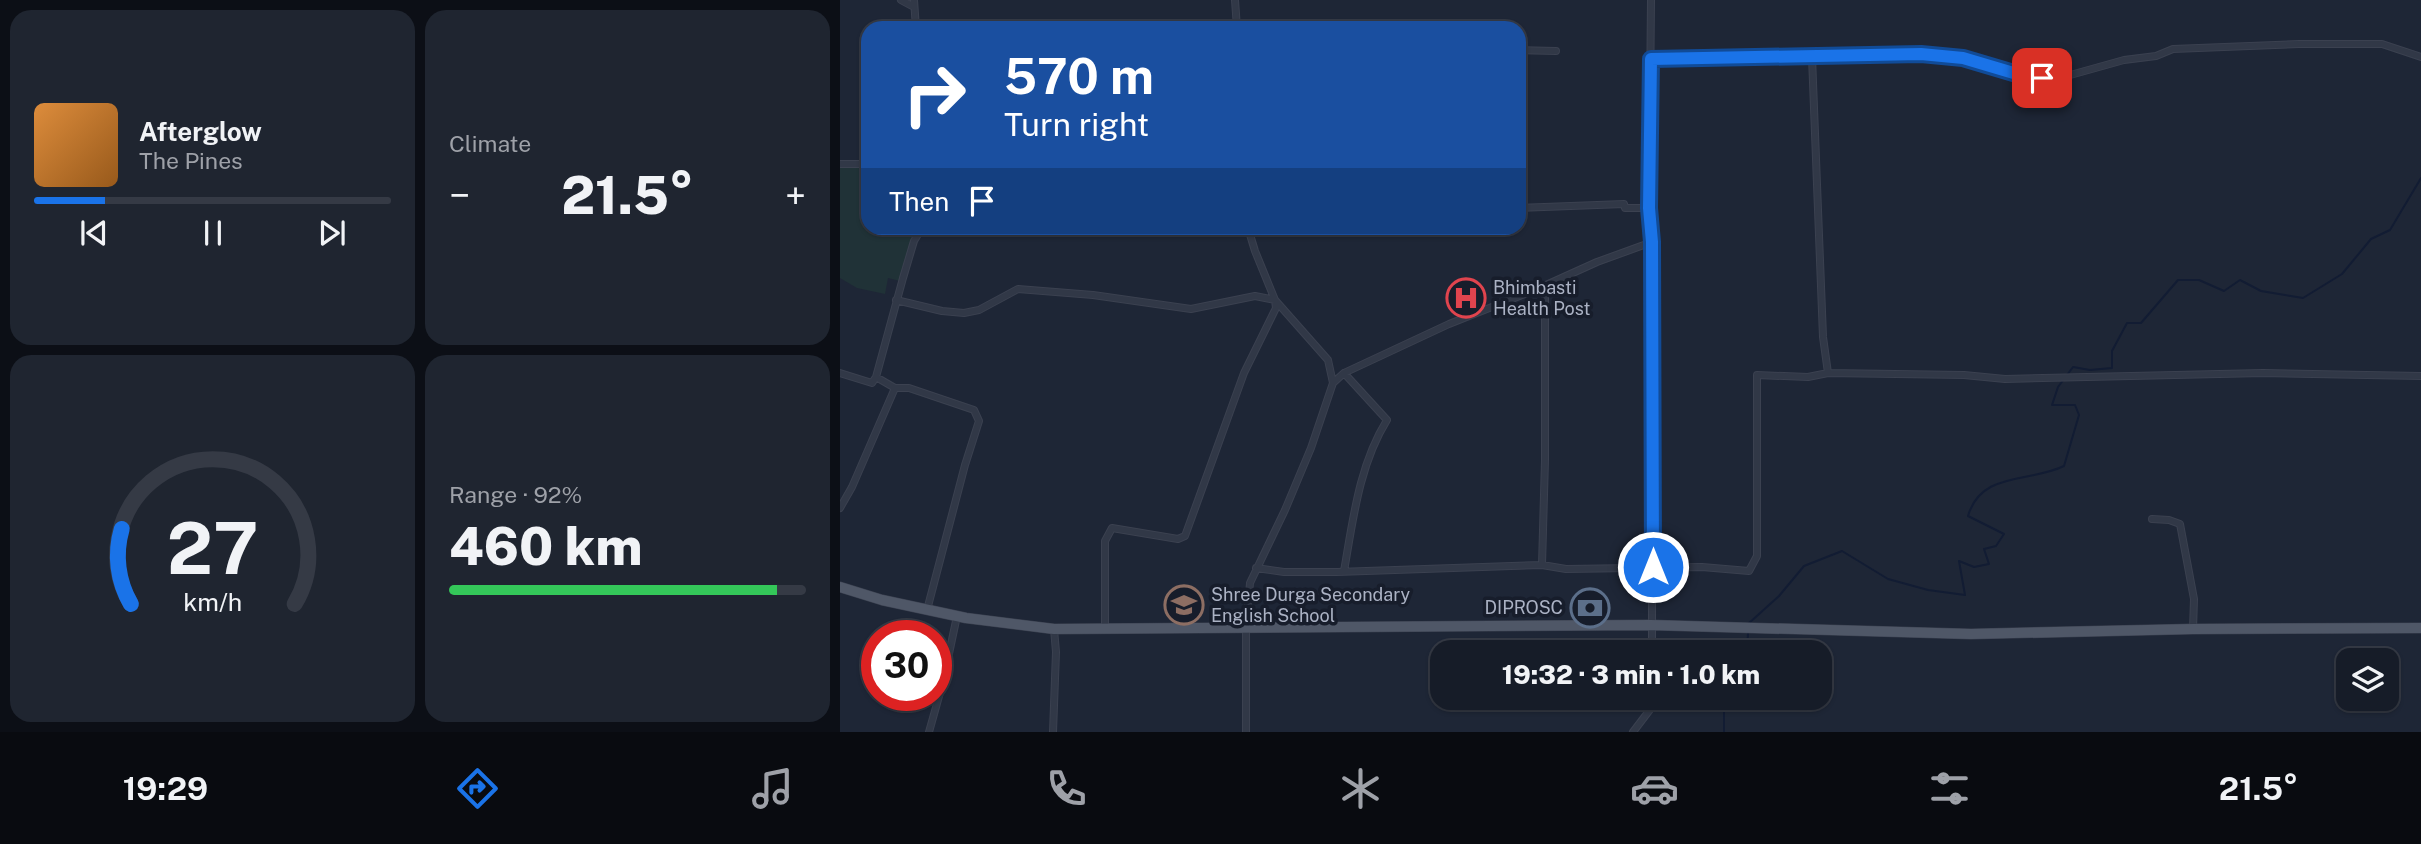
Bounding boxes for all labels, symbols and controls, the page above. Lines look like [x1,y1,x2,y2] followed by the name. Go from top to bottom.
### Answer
[1004,47,1154,105] text: 570 m
[2012,48,2072,108] pin
[889,49,980,140] icon: right
[2023,59,2061,97] icon: arrive
[1004,106,1149,143] text: Turn right
[139,116,262,147] text: Afterglow
[449,130,531,157] text: Climate
[139,147,243,174] text: The Pines
[561,165,694,226] text: 21.5°
[449,173,470,218] text: −
[785,173,806,218] text: +
[963,182,1001,220] icon: arrive
[889,186,949,217] text: Then
[75,214,113,252] icon: previous
[194,214,232,252] icon: pause
[313,214,351,252] icon: next
[1445,277,1487,319] hospital icon: Bhimbasti Health Post
[1493,277,1591,319] place label: Bhimbasti Health Post
[449,481,582,508] text: Range · 92%
[167,506,258,591] text: 27
[449,516,642,577] text: 460 km
[1616,530,1690,604] position arrow
[1163,584,1205,626] school or university icon: Shree Durga Secondary English School
[1211,584,1411,626] place label: Shree Durga Secondary English School
[183,587,242,617] text: km/h
[1569,587,1611,629] bank icon: DIPROSC
[1485,597,1563,618] place label: DIPROSC
[861,620,952,711] speed limit sign: 30
[2336,648,2399,711] map controls
[2336,648,2399,711] button: layers
[1502,659,1760,690] text: 19:32 · 3 min · 1.0 km
[453,764,502,813] icon: directions
[748,764,797,813] icon: music
[1042,764,1091,813] icon: phone
[1336,764,1385,813] icon: climate
[1630,764,1679,813] icon: car
[1925,764,1974,813] icon: filters
[123,770,208,807] text: 19:29
[2219,770,2298,807] text: 21.5°

